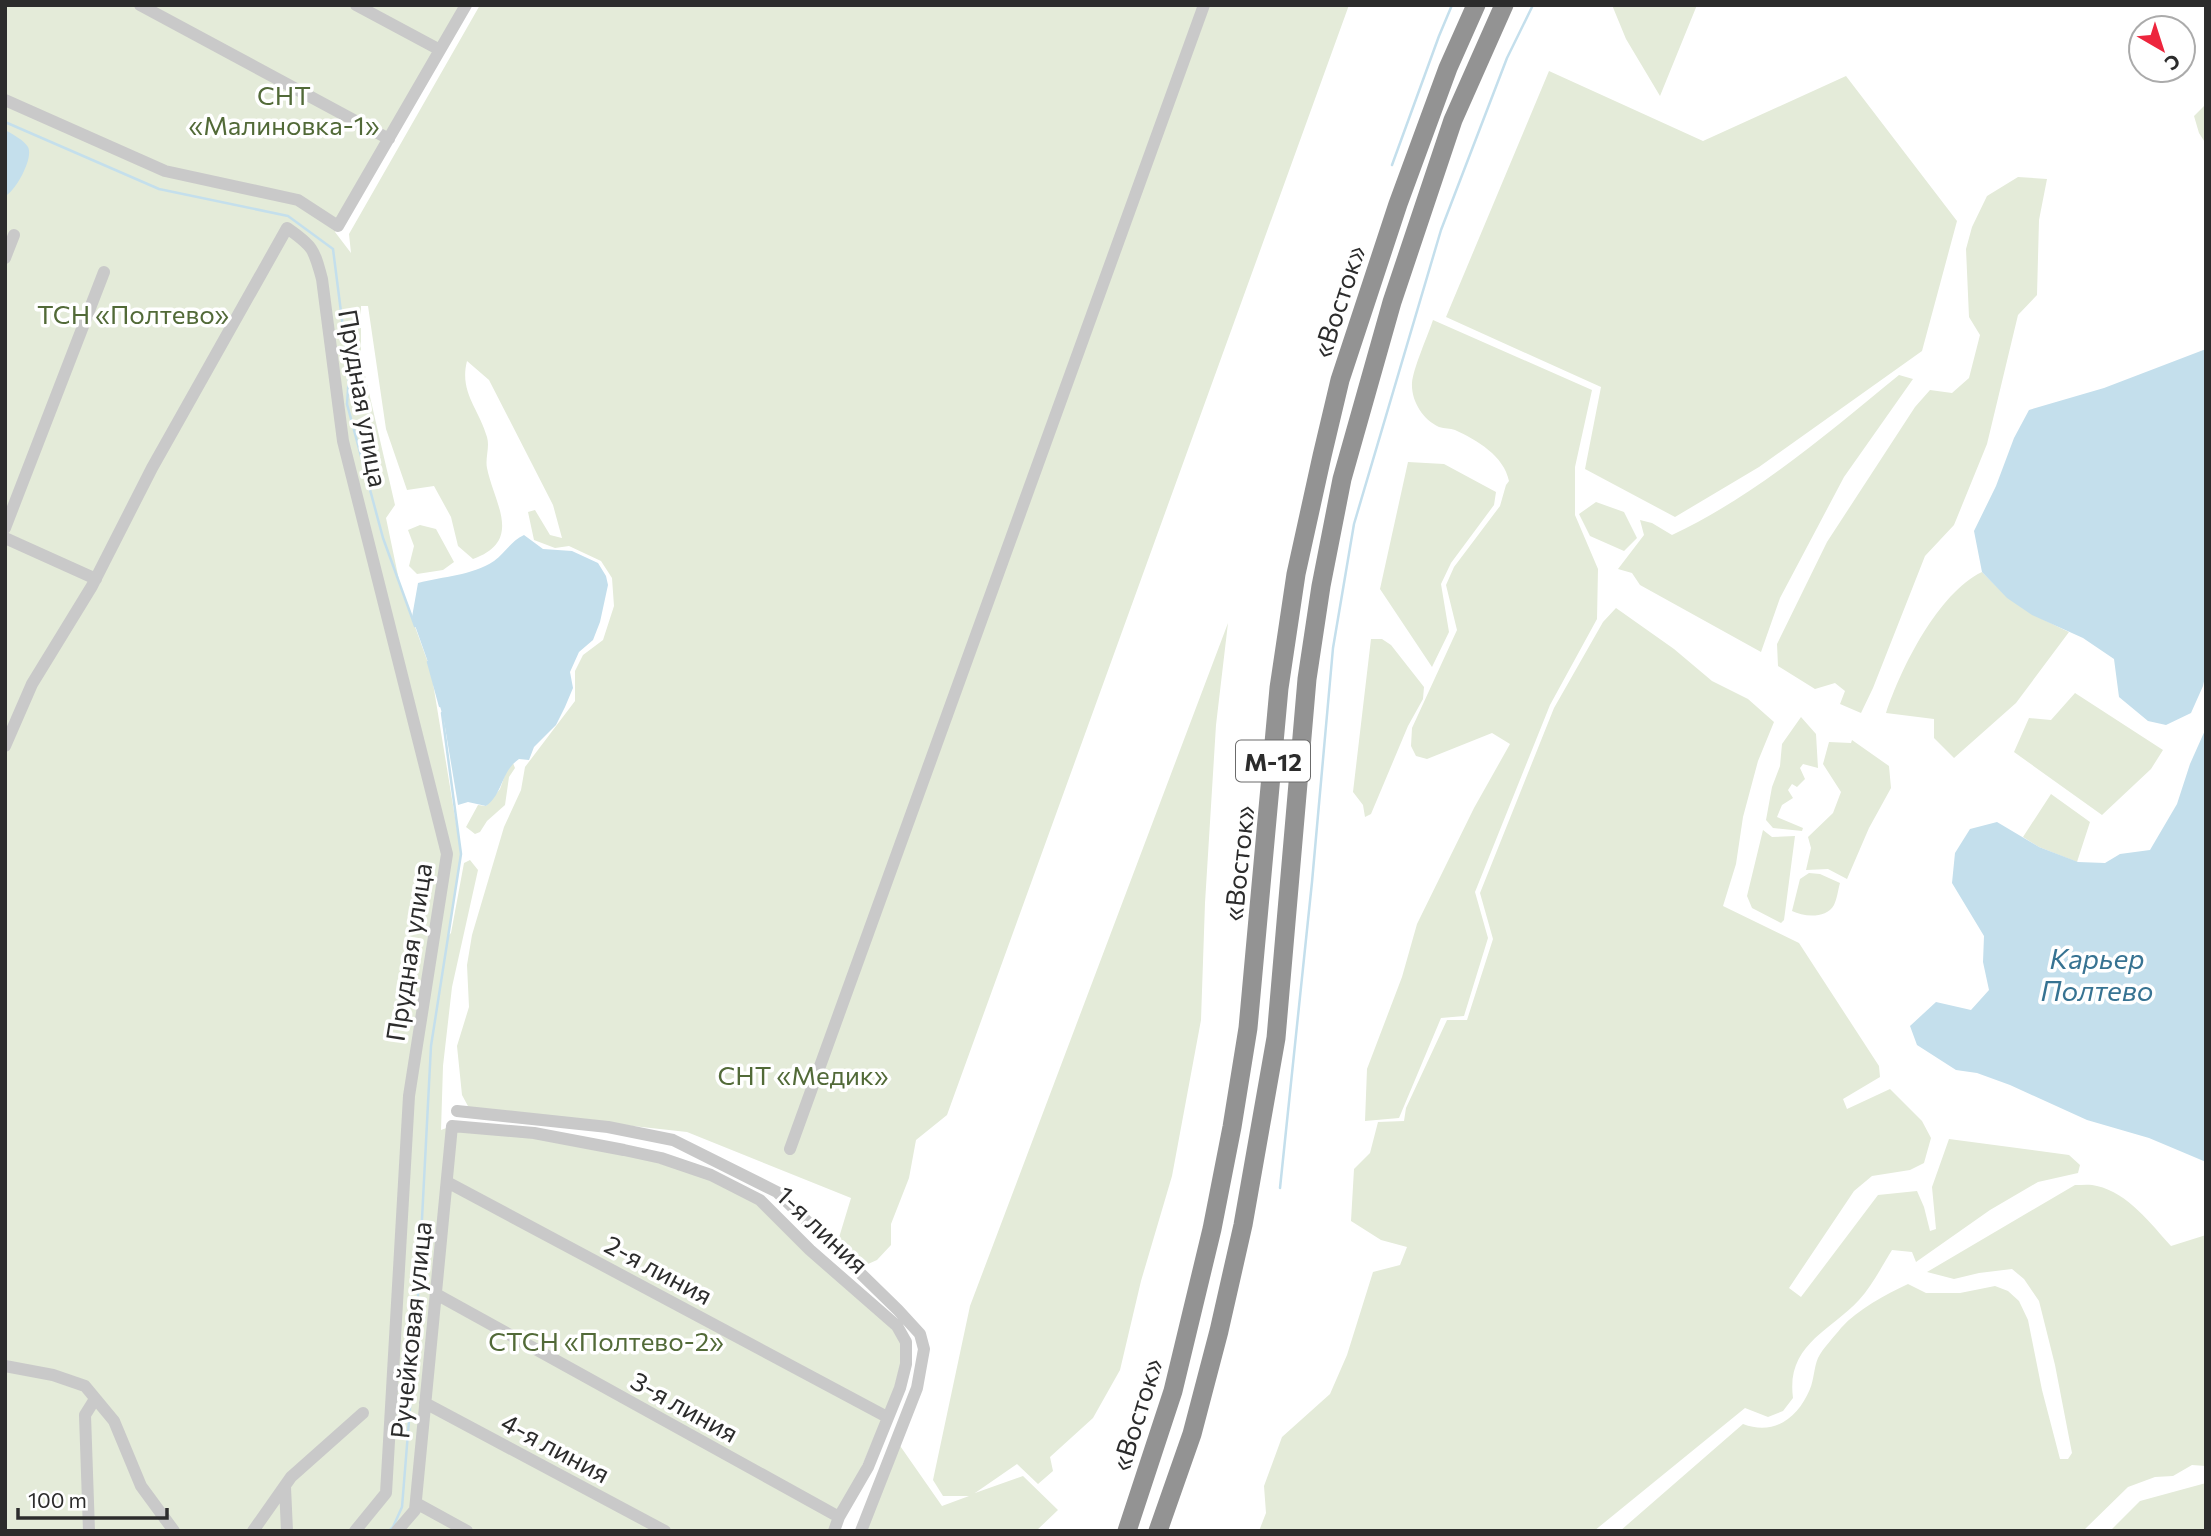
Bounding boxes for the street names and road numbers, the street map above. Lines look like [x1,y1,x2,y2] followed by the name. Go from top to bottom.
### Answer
[1305,241,1371,361] street label: «Восток»
[333,307,395,489] street label: Прудная улица
[1236,740,1310,782] road number: М-12
[1217,804,1259,922] street label: «Восток»
[379,861,437,1043] street label: Прудная улица
[771,1179,875,1279] street label: 1-я линия
[383,1220,437,1440] street label: Ручейковая улица
[600,1228,718,1310] street label: 2-я линия
[1104,1354,1168,1474] street label: «Восток»
[626,1364,744,1448] street label: 3-я линия
[496,1405,616,1489] street label: 4-я линия

